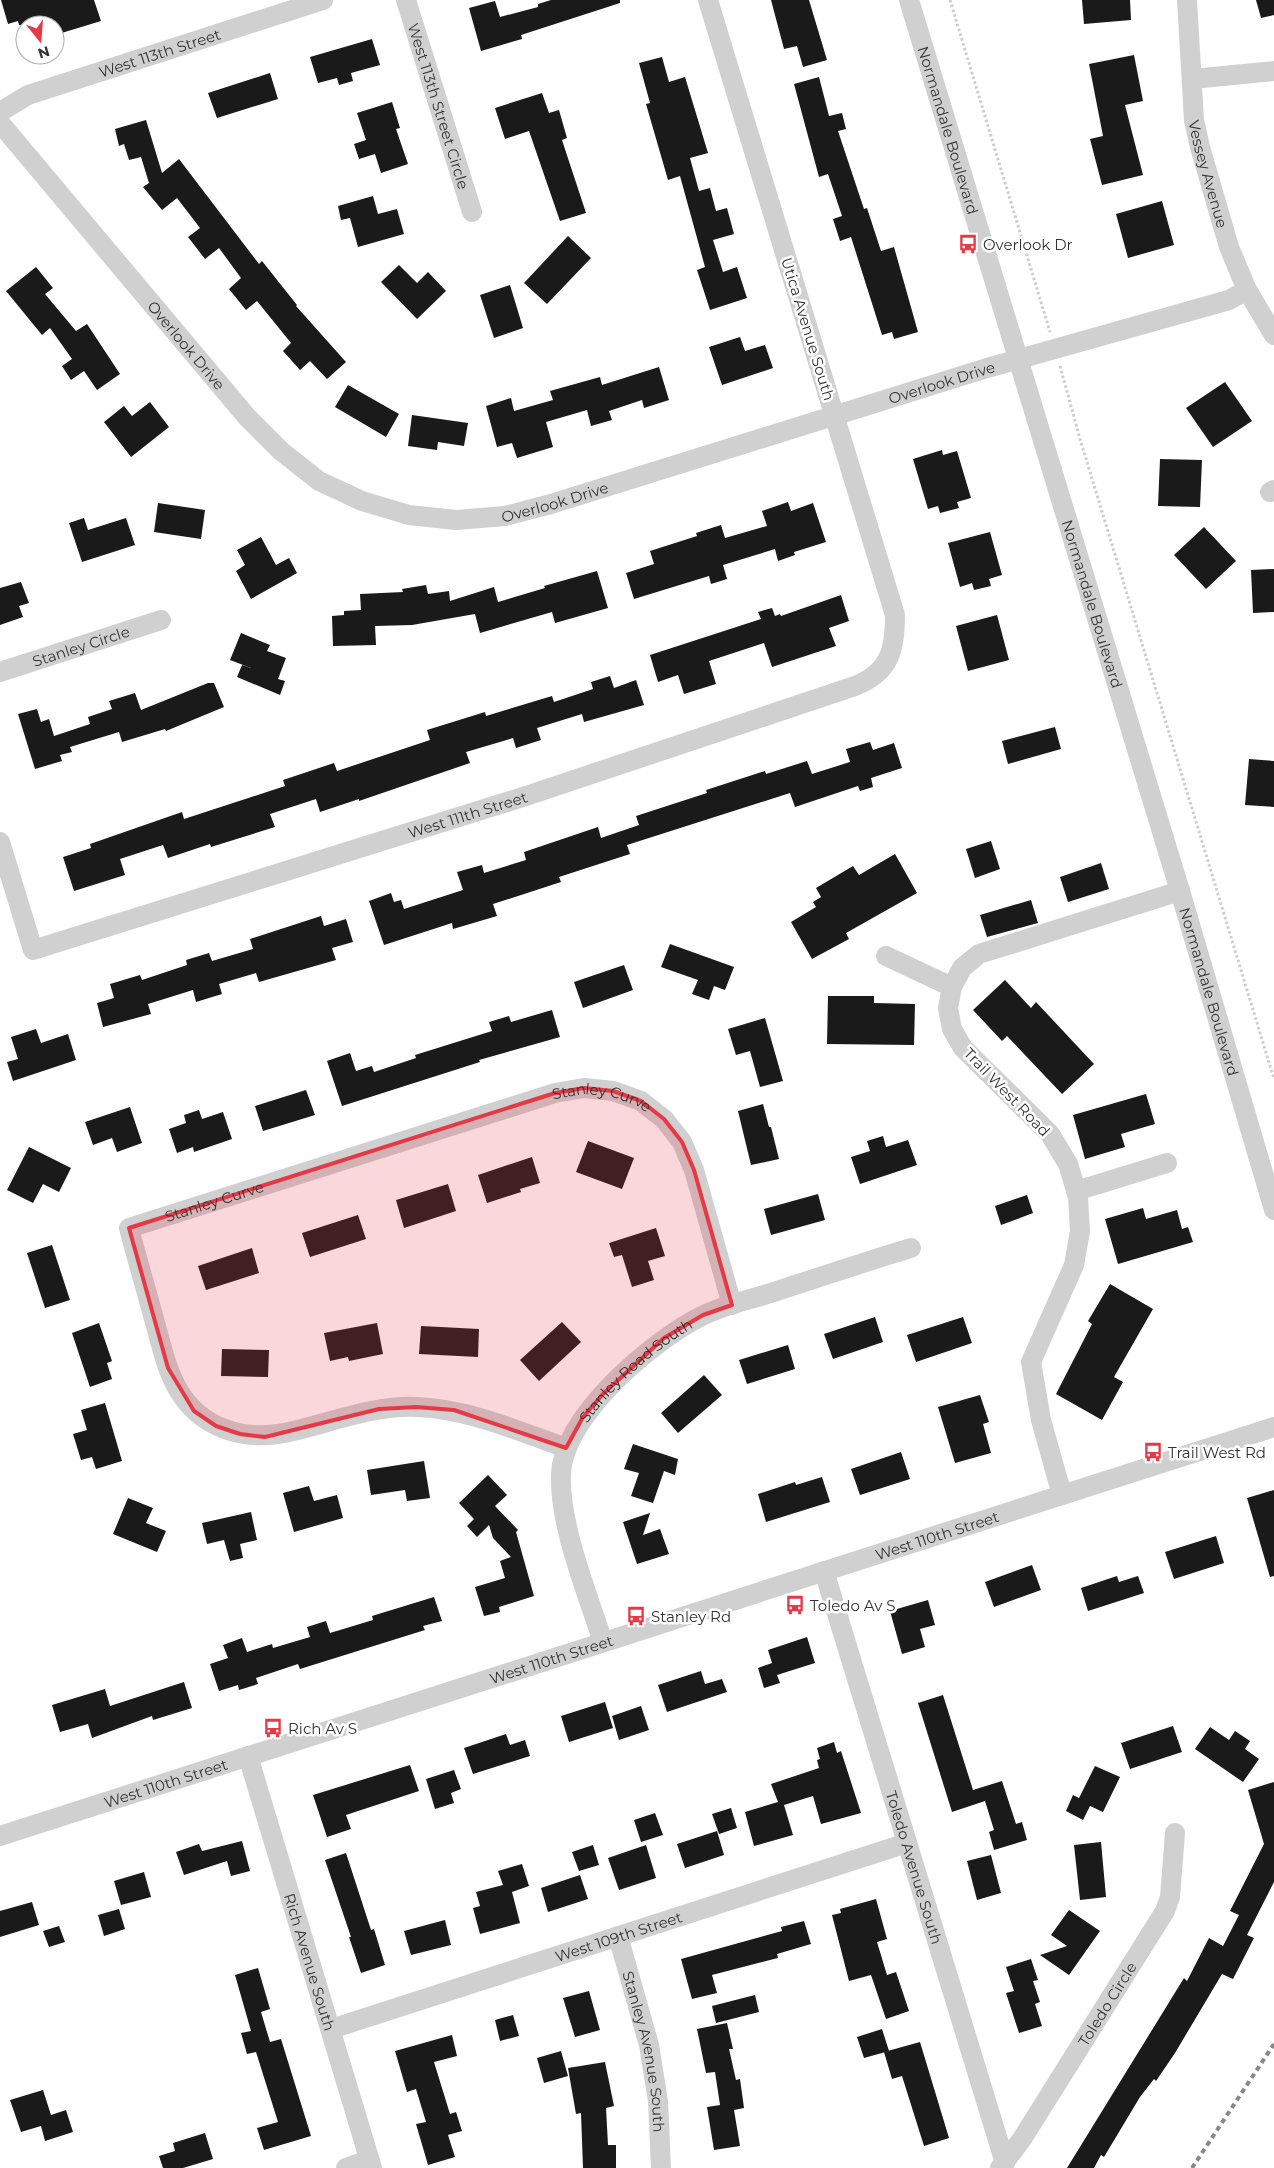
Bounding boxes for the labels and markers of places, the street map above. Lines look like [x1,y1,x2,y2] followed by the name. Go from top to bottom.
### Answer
[957,233,979,255] bus stop icon: Overlook Dr
[983,235,1073,254] place label: Overlook Dr
[1142,1441,1164,1463] bus stop icon: Trail West Rd
[1168,1443,1266,1462] place label: Trail West Rd
[784,1594,806,1616] bus stop icon: Toledo Av S
[810,1596,895,1615] place label: Toledo Av S
[625,1605,647,1627] bus stop icon: Stanley Rd
[651,1607,731,1626] place label: Stanley Rd
[262,1717,284,1739] bus stop icon: Rich Av S
[288,1719,357,1738] place label: Rich Av S

